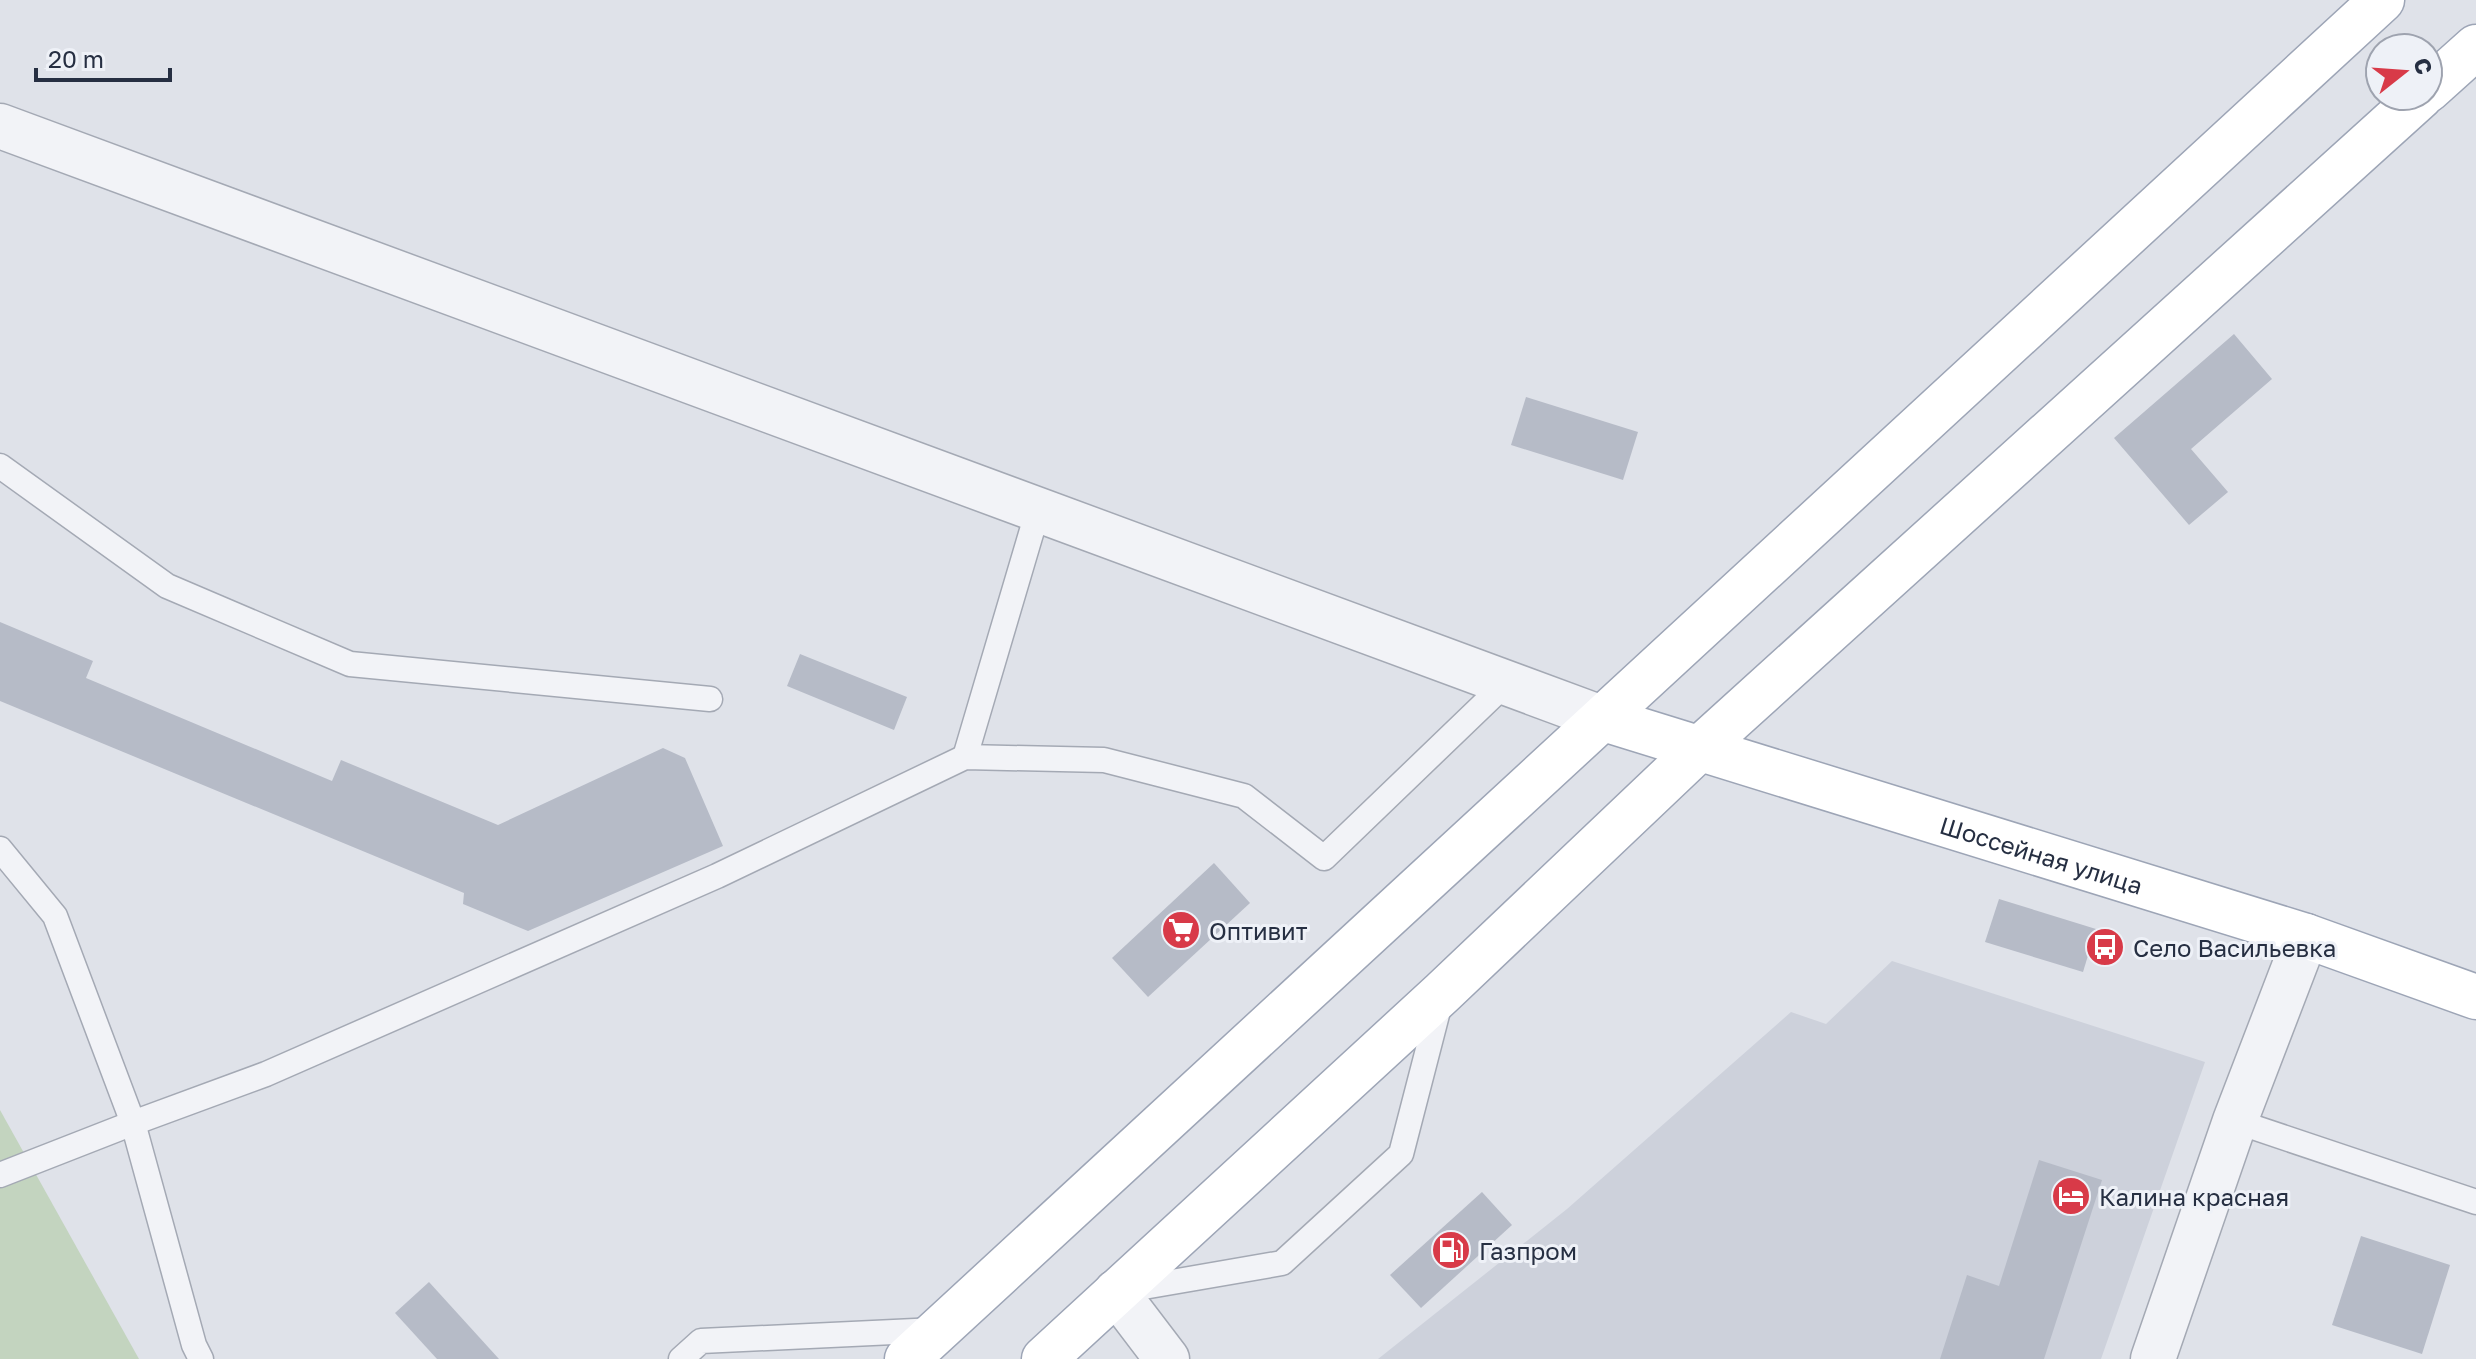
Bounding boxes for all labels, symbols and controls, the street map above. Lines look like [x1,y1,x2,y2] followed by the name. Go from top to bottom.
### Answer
[36,32,170,82] scale bar
[2364,32,2444,112] north arrow
[48,44,104,73] text: 20 m
[2408,55,2439,77] text: С
[1937,809,2146,899] street label: Шоссейная улица
[1160,909,1202,951] supermarket icon: Оптивит
[1209,916,1308,945] place label: Оптивит
[2084,926,2126,968] bus stop icon: Село Васильевка
[2133,933,2336,962] place label: Село Васильевка
[2050,1175,2092,1217] hotel icon: Калина красная
[2099,1182,2289,1211] place label: Калина красная
[1430,1229,1472,1271] fuel station icon: Газпром
[1479,1236,1577,1265] place label: Газпром

